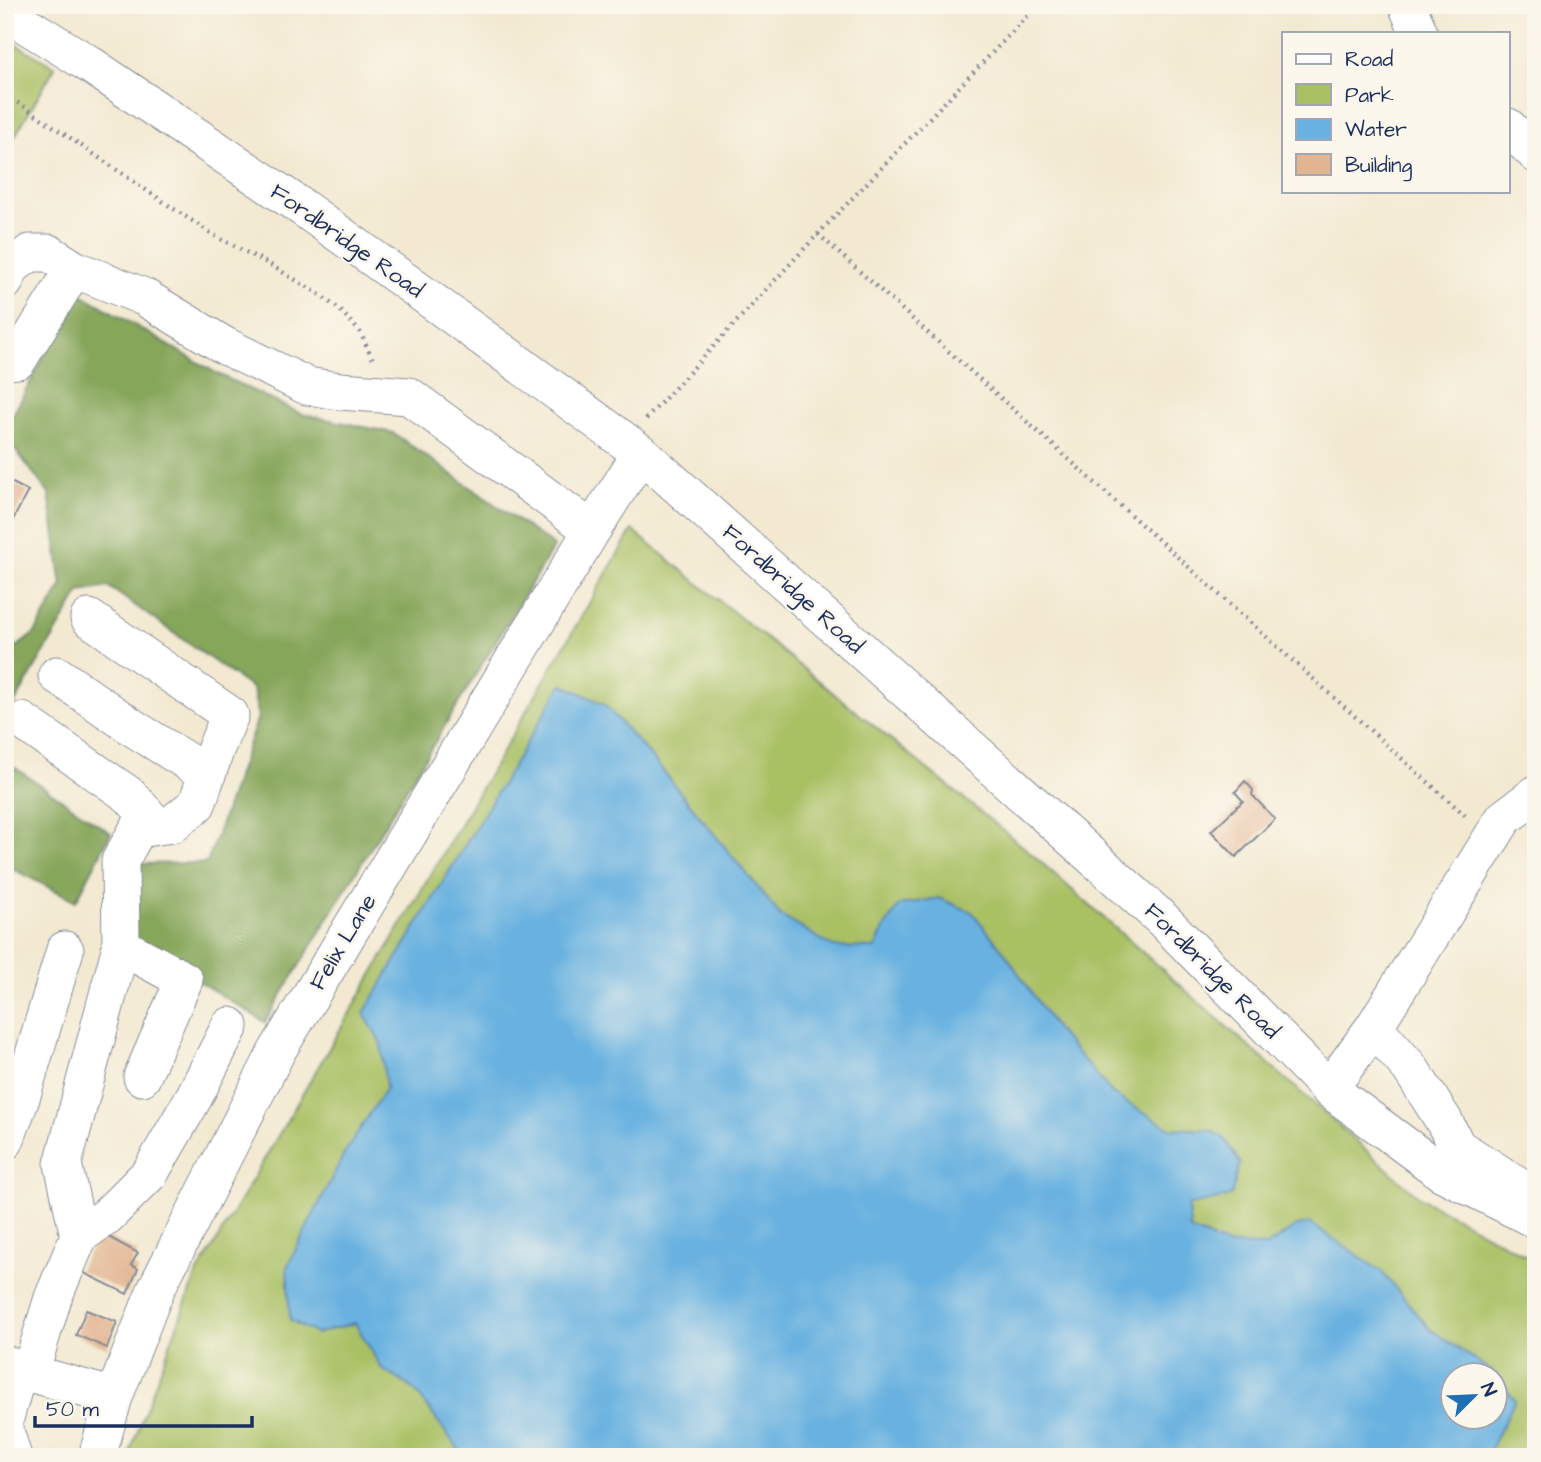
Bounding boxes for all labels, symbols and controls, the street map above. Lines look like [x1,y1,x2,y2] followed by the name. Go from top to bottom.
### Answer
[1282,32,1510,192] legend
[1345,45,1393,74] text: Road
[1345,81,1394,110] text: Park
[1345,115,1407,144] text: Water
[1345,151,1413,182] text: Building
[263,176,430,307] street label: Fordbridge Road
[715,517,871,662] street label: Fordbridge Road
[302,888,384,996] street label: Felix Lane
[1136,896,1287,1047] street label: Fordbridge Road
[1440,1360,1510,1430] north arrow
[1473,1379,1503,1401] text: N
[35,1385,252,1429] scale bar
[46,1395,100,1424] text: 50 m

